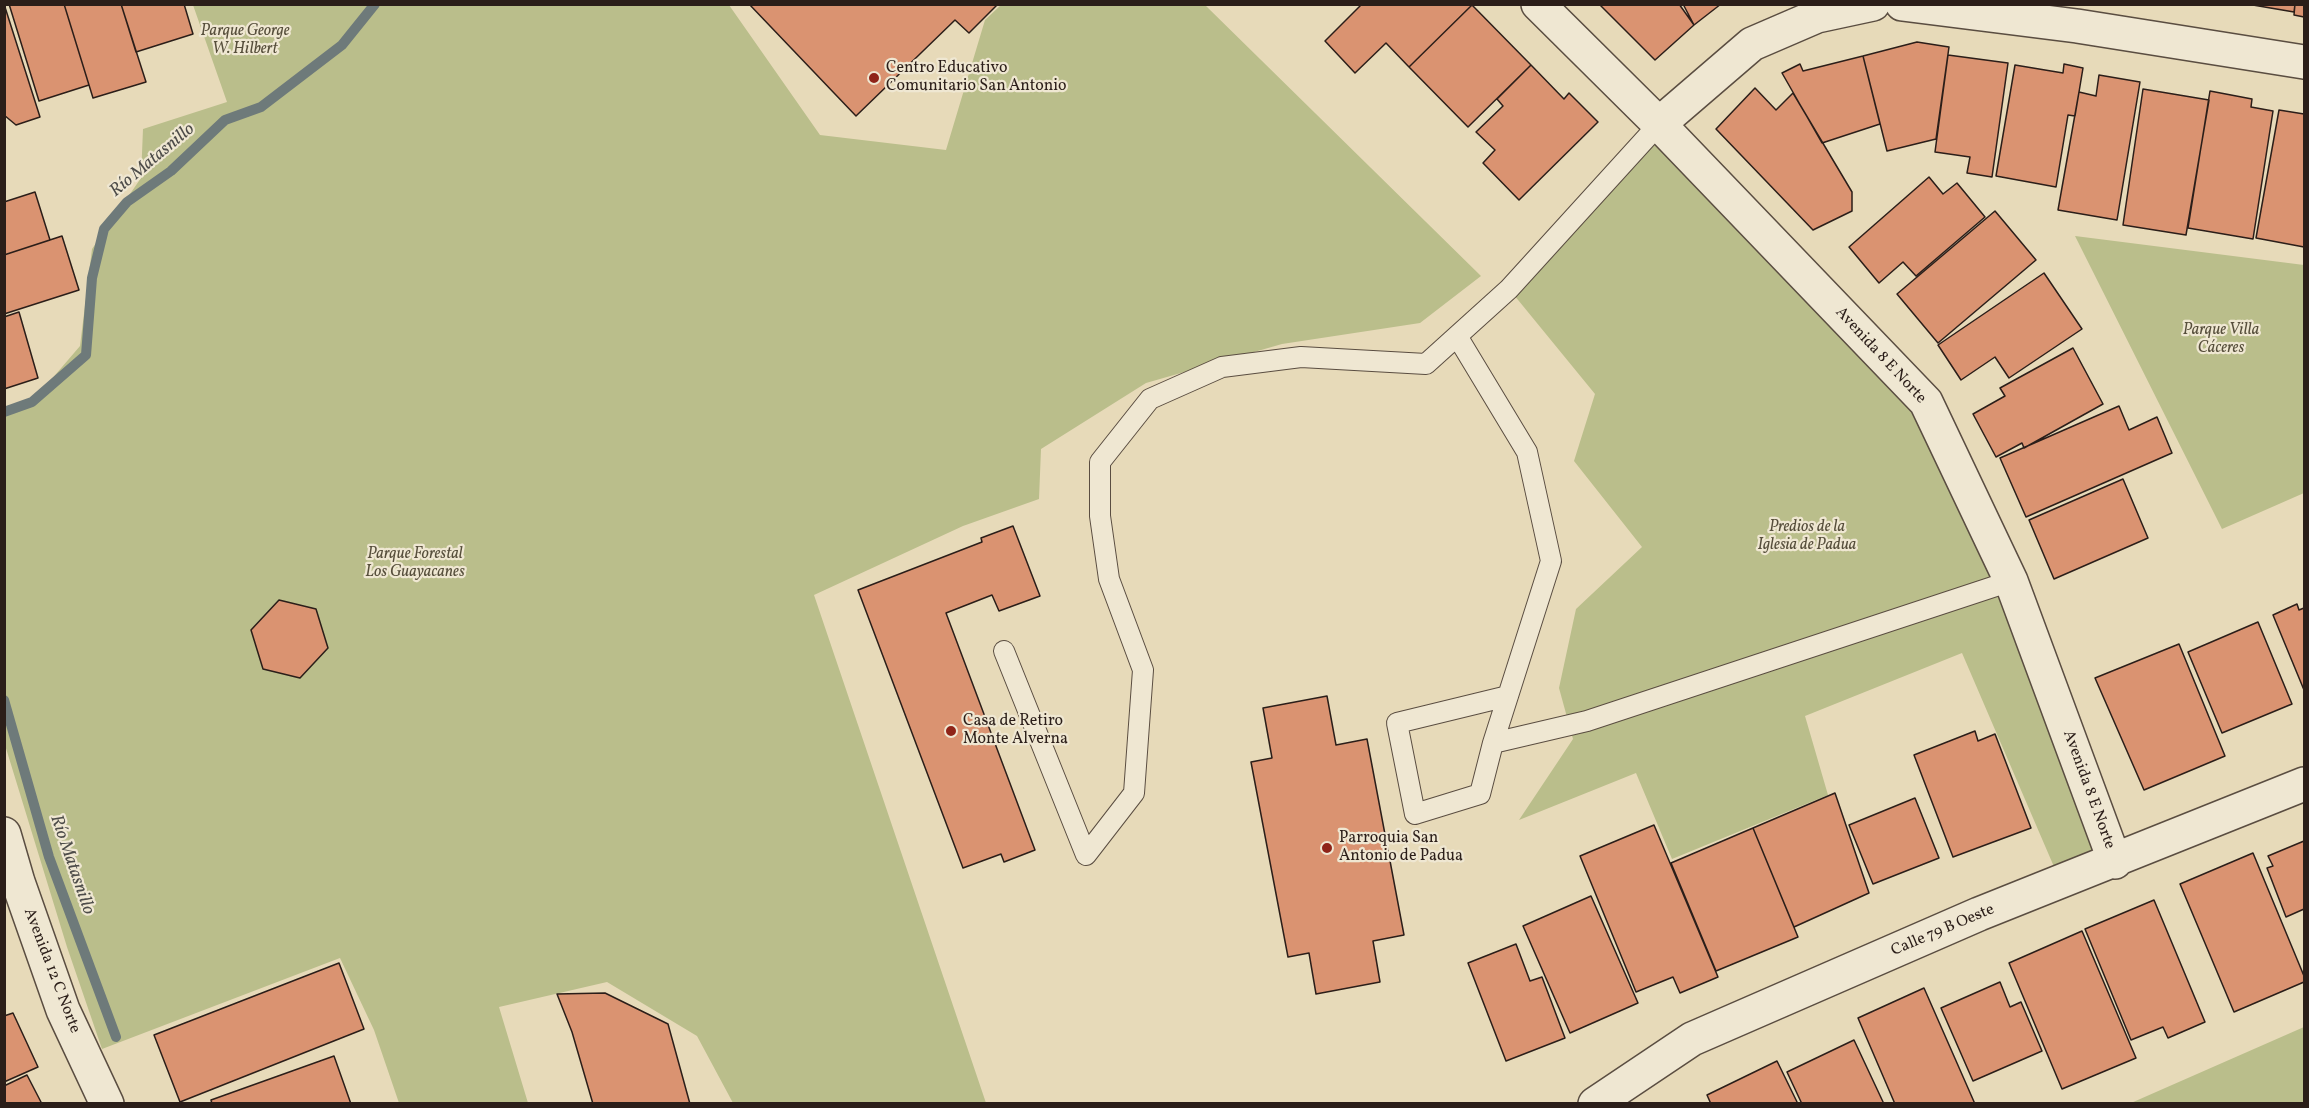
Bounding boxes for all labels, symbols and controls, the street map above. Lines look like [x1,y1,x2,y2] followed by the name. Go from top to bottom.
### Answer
[201,22,289,60] park label: Parque George W. Hilbert
[886,59,1067,97] place label: Centro Educativo Comunitario San Antonio
[867,71,881,85] marker: Centro Educativo Comunitario San Antonio
[106,119,200,203] water label: Río Matasnillo
[1830,304,1930,408] street label: Avenida 8 E Norte
[2183,321,2259,359] park label: Parque Villa Cáceres
[1758,518,1856,556] park label: Predios de la Iglesia de Padua
[365,545,465,583] park label: Parque Forestal Los Guayacanes
[963,712,1068,750] place label: Casa de Retiro Monte Alverna
[944,724,958,738] marker: Casa de Retiro Monte Alverna
[2058,728,2118,852] street label: Avenida 8 E Norte
[44,812,98,918] water label: Río Matasnillo
[1339,829,1463,867] place label: Parroquia San Antonio de Padua
[1320,841,1334,855] marker: Parroquia San Antonio de Padua
[1889,901,1997,961] street label: Calle 79 B Oeste
[18,906,84,1036] street label: Avenida 12 C Norte

